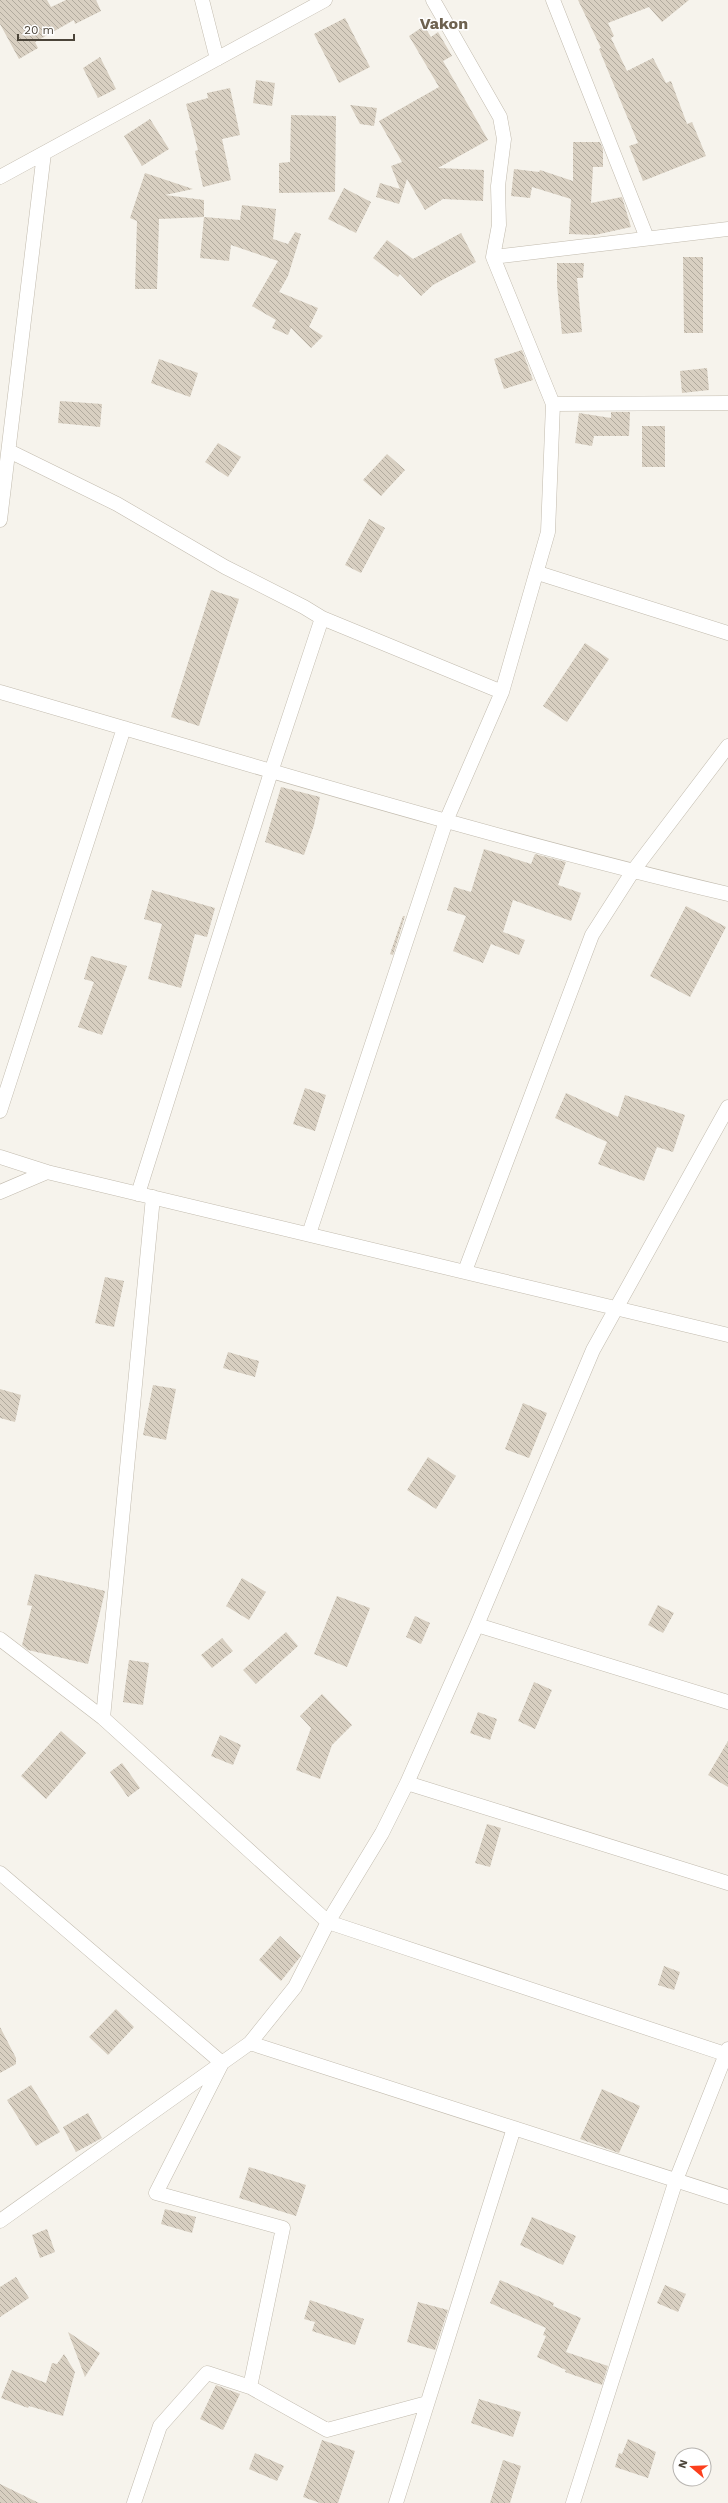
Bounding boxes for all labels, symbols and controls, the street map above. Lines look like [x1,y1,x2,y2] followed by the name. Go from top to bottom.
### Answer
[420,14,468,33] district label: Vakon
[18,16,74,42] scale bar
[24,23,54,37] text: 20 m
[672,2447,712,2487] north arrow
[676,2458,690,2470] text: N

